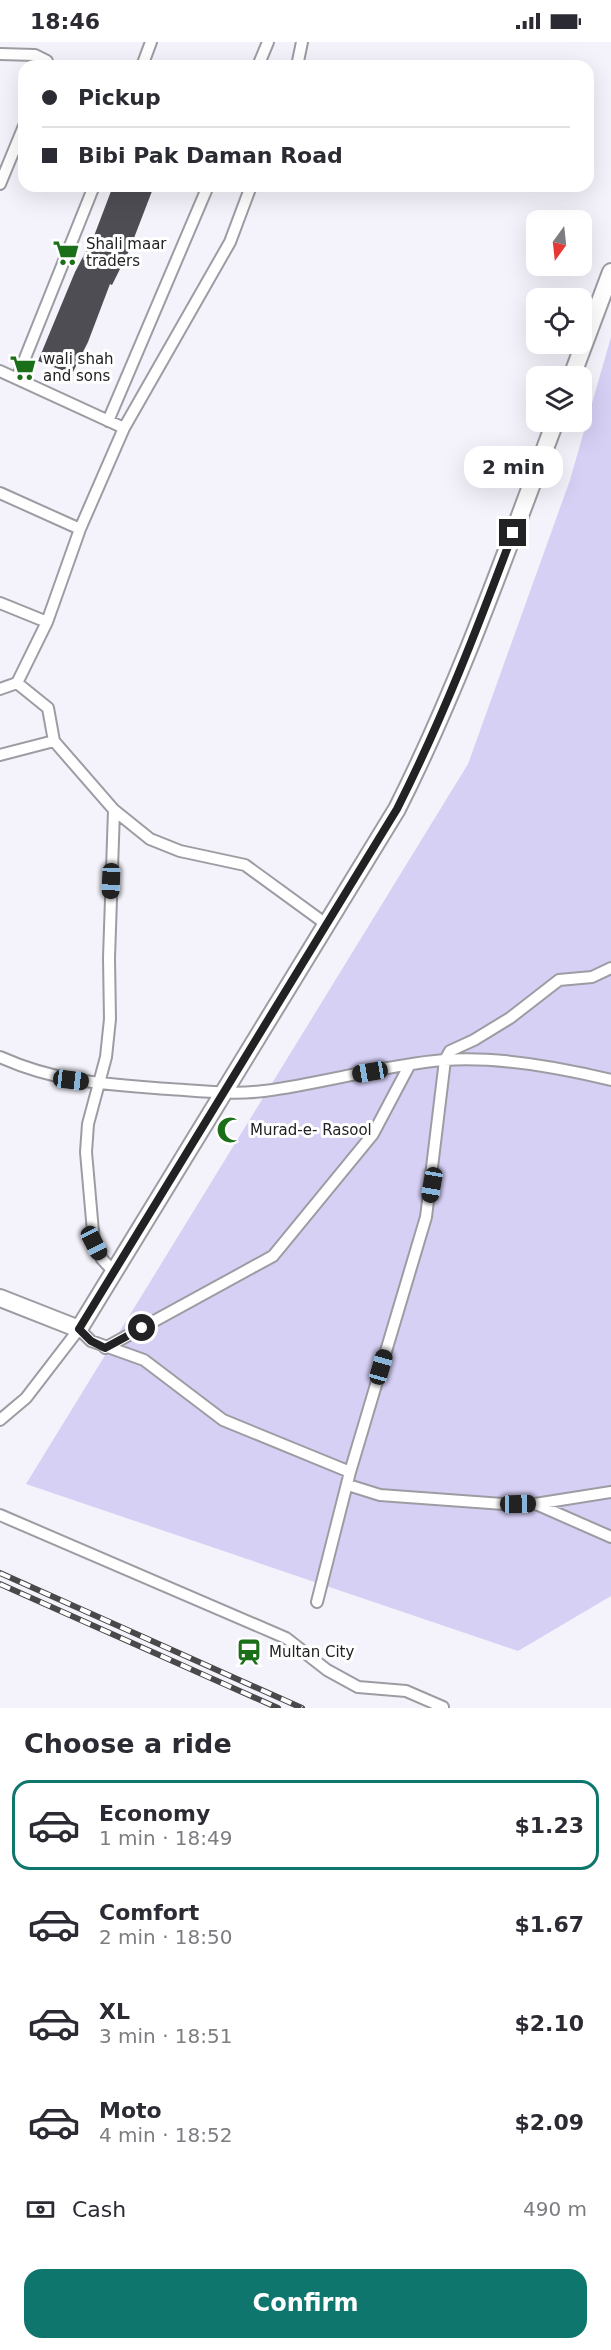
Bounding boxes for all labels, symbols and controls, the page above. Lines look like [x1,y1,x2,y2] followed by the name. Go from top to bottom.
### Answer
[30,9,100,34] text: 18:46
[78,85,161,110] text: Pickup
[78,143,343,168] text: Bibi Pak Daman Road
[526,210,592,276] north arrow
[526,210,592,432] map controls
[86,235,167,270] place label: Shali maar traders
[51,238,81,268] supermarket icon: Shali maar traders
[526,288,592,354] button: locate
[43,350,114,385] place label: wali shah and sons
[8,353,38,383] supermarket icon: wali shah and sons
[526,366,592,432] button: layers
[464,446,562,488] callout: 2 min
[482,455,545,479] text: 2 min
[499,519,526,546] route end
[101,863,121,899] car
[351,1060,389,1084] car
[52,1069,90,1091] car
[215,1115,245,1145] mosque icon: Murad-e- Rasool
[250,1121,372,1139] place label: Murad-e- Rasool
[420,1166,444,1204] car
[78,1223,110,1263] car
[128,1314,155,1341] route start
[367,1347,395,1387] car
[500,1495,536,1513] car
[234,1637,264,1667] station icon: Multan City
[269,1643,354,1661] place label: Multan City
[24,1728,232,1759] text: Choose a ride
[27,1798,81,1852] icon: car
[99,1801,210,1826] text: Economy
[514,1813,584,1838] text: $1.23
[99,1826,233,1850] text: 1 min · 18:49
[27,1897,81,1951] icon: car
[99,1900,199,1925] text: Comfort
[514,1912,584,1937] text: $1.67
[99,1925,233,1949] text: 2 min · 18:50
[27,1996,81,2050] icon: car
[99,1999,130,2024] text: XL
[514,2011,584,2036] text: $2.10
[99,2024,233,2048] text: 3 min · 18:51
[27,2095,81,2149] icon: car
[99,2098,162,2123] text: Moto
[514,2110,584,2135] text: $2.09
[99,2123,233,2147] text: 4 min · 18:52
[24,2193,57,2226] icon: cash
[72,2197,126,2222] text: Cash
[523,2197,587,2221] text: 490 m
[24,2269,587,2338] button: Confirm

